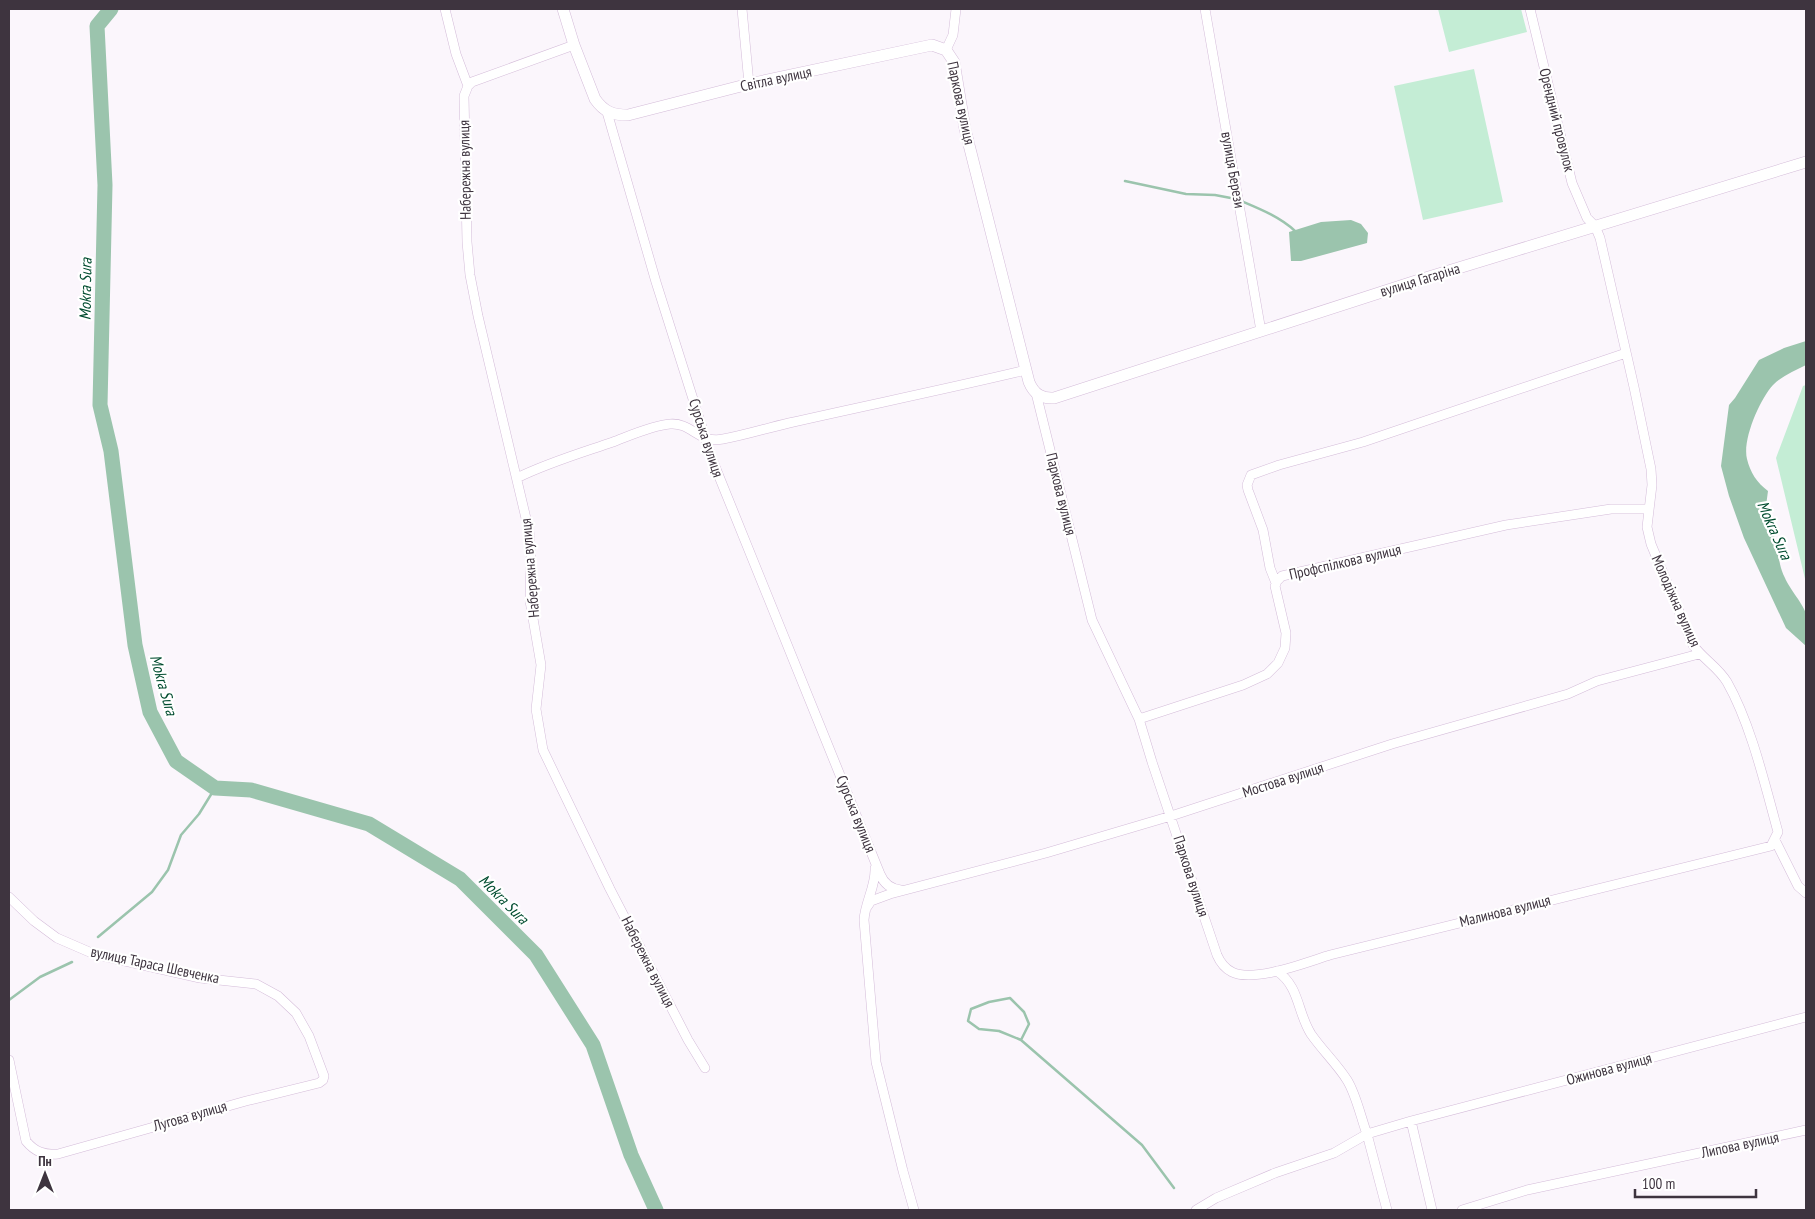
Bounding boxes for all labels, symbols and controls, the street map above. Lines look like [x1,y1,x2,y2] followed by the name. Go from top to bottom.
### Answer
[943,60,980,146] street label: Паркова вулиця
[738,62,814,95] street label: Світла вулиця
[1535,66,1580,174] street label: Орендний провулок
[454,120,475,220] street label: Набережна вулиця
[1217,130,1250,210] street label: вулиця Берези
[74,256,96,320] water label: Mokra Sura
[1378,258,1462,301] street label: вулиця Гагаріна
[685,396,728,480] street label: Сурська вулиця
[1042,451,1081,537] street label: Паркова вулиця
[1753,498,1797,564] water label: Mokra Sura
[516,517,543,619] street label: Набережна вулиця
[1287,539,1403,584] street label: Профспілкова вулиця
[1648,552,1705,650] street label: Молодіжна вулиця
[146,652,183,719] water label: Mokra Sura
[1240,757,1326,802] street label: Мостова вулиця
[832,772,881,855] street label: Сурська вулиця
[1169,833,1214,919] street label: Паркова вулиця
[475,870,534,929] water label: Mokra Sura
[1457,890,1553,931] street label: Малинова вулиця
[617,913,680,1011] street label: Набережна вулиця
[89,942,221,987] street label: вулиця Тараса Шевченка
[1564,1048,1654,1089] street label: Ожинова вулиця
[150,1096,229,1135] street label: Лугова вулиця
[1698,1127,1781,1162] street label: Липова вулиця
[20,1149,70,1199] north arrow
[38,1152,52,1170] text: Пн
[1635,1166,1756,1198] scale bar
[1642,1174,1675,1193] text: 100 m

